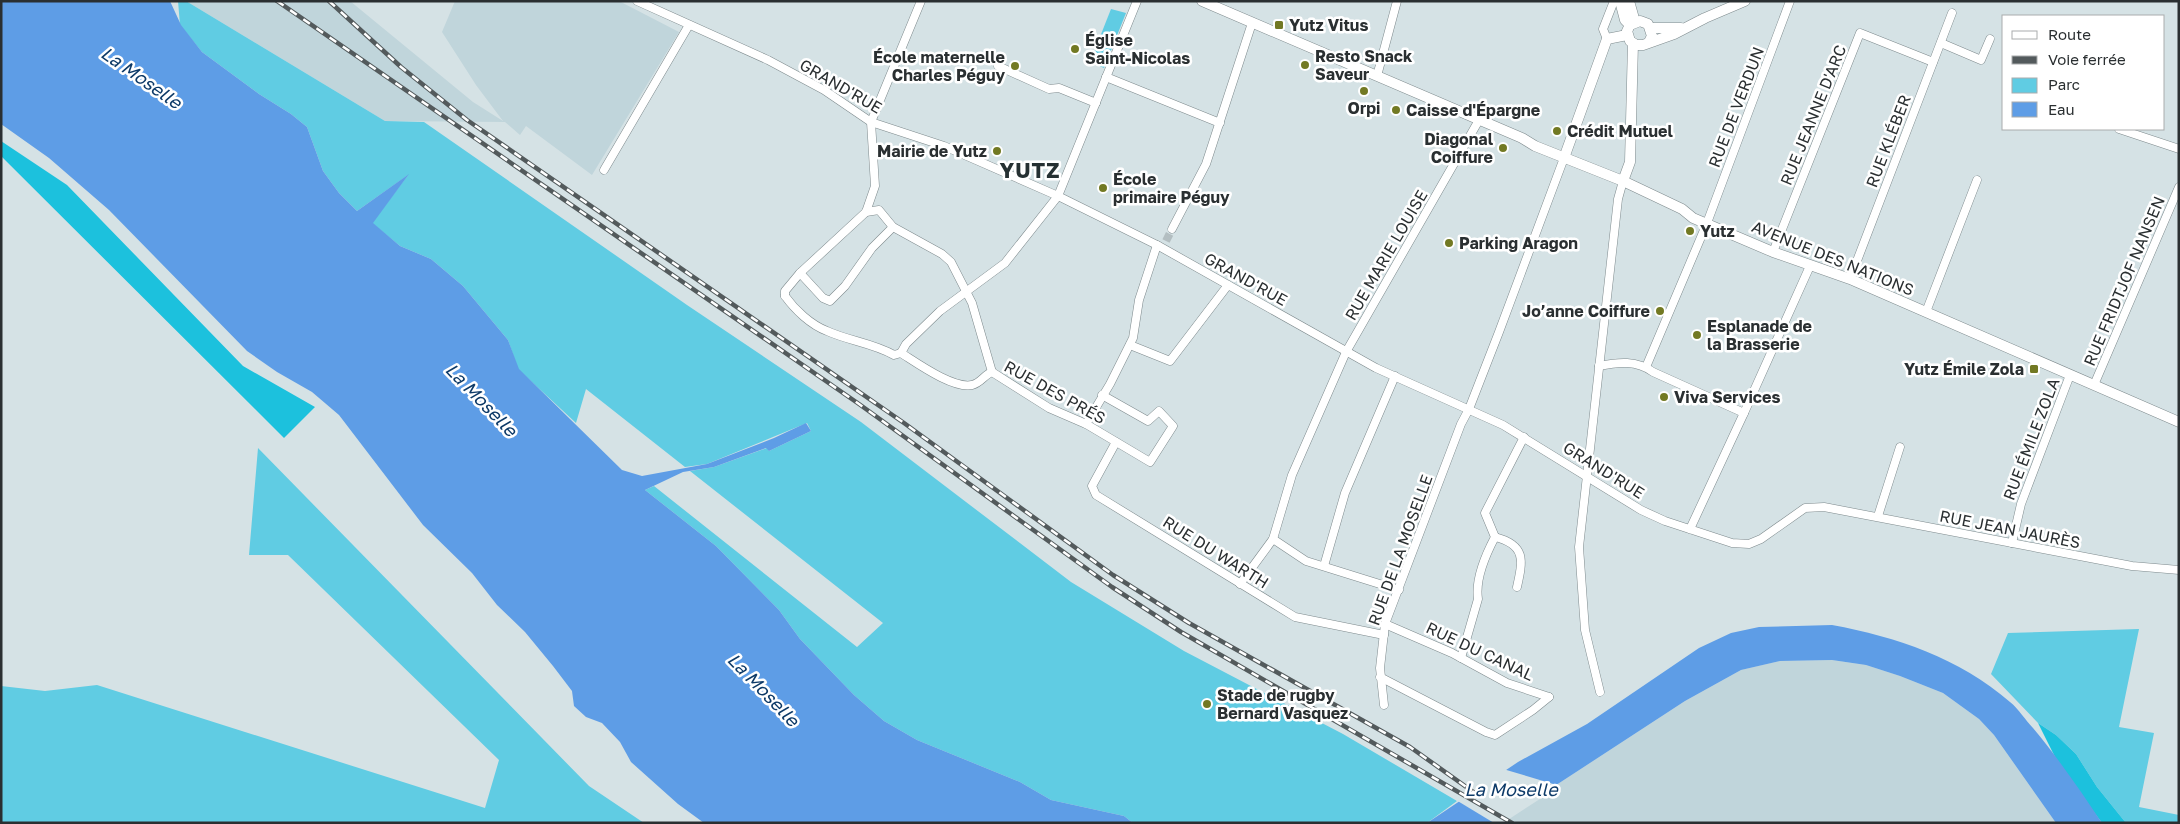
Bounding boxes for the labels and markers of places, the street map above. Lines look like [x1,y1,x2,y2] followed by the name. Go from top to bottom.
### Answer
[1289,15,1368,35] place label: Yutz Vitus
[1273,19,1285,31] marker: Yutz Vitus
[1085,30,1190,68] place label: Église Saint-Nicolas
[1069,43,1081,55] marker: Église Saint-Nicolas
[1315,46,1413,84] place label: Resto Snack Saveur
[873,47,1005,85] place label: École maternelle Charles Péguy
[1299,59,1311,71] marker: Resto Snack Saveur
[1009,60,1021,72] marker: École maternelle Charles Péguy
[1358,85,1370,97] marker: Orpi
[1348,98,1380,118] place label: Orpi
[1406,100,1540,120] place label: Caisse d'Épargne
[1390,104,1402,116] marker: Caisse d'Épargne
[1567,121,1674,141] place label: Crédit Mutuel
[1551,125,1563,137] marker: Crédit Mutuel
[1424,129,1494,167] place label: Diagonal Coiffure
[877,141,987,161] place label: Mairie de Yutz
[1497,142,1509,154] marker: Diagonal Coiffure
[991,145,1003,157] marker: Mairie de Yutz
[1113,169,1230,207] place label: École primaire Péguy
[1097,182,1109,194] marker: École primaire Péguy
[1700,221,1735,241] place label: Yutz
[1684,225,1696,237] marker: Yutz
[1459,233,1578,253] place label: Parking Aragon
[1443,237,1455,249] marker: Parking Aragon
[1522,301,1650,321] place label: Jo’anne Coiffure
[1654,305,1666,317] marker: Jo’anne Coiffure
[1707,316,1812,354] place label: Esplanade de la Brasserie
[1691,329,1703,341] marker: Esplanade de la Brasserie
[1904,359,2024,379] place label: Yutz Émile Zola
[2028,363,2040,375] marker: Yutz Émile Zola
[1674,387,1780,407] place label: Viva Services
[1658,391,1670,403] marker: Viva Services
[1217,685,1348,723] place label: Stade de rugby Bernard Vasquez
[1201,698,1213,710] marker: Stade de rugby Bernard Vasquez

